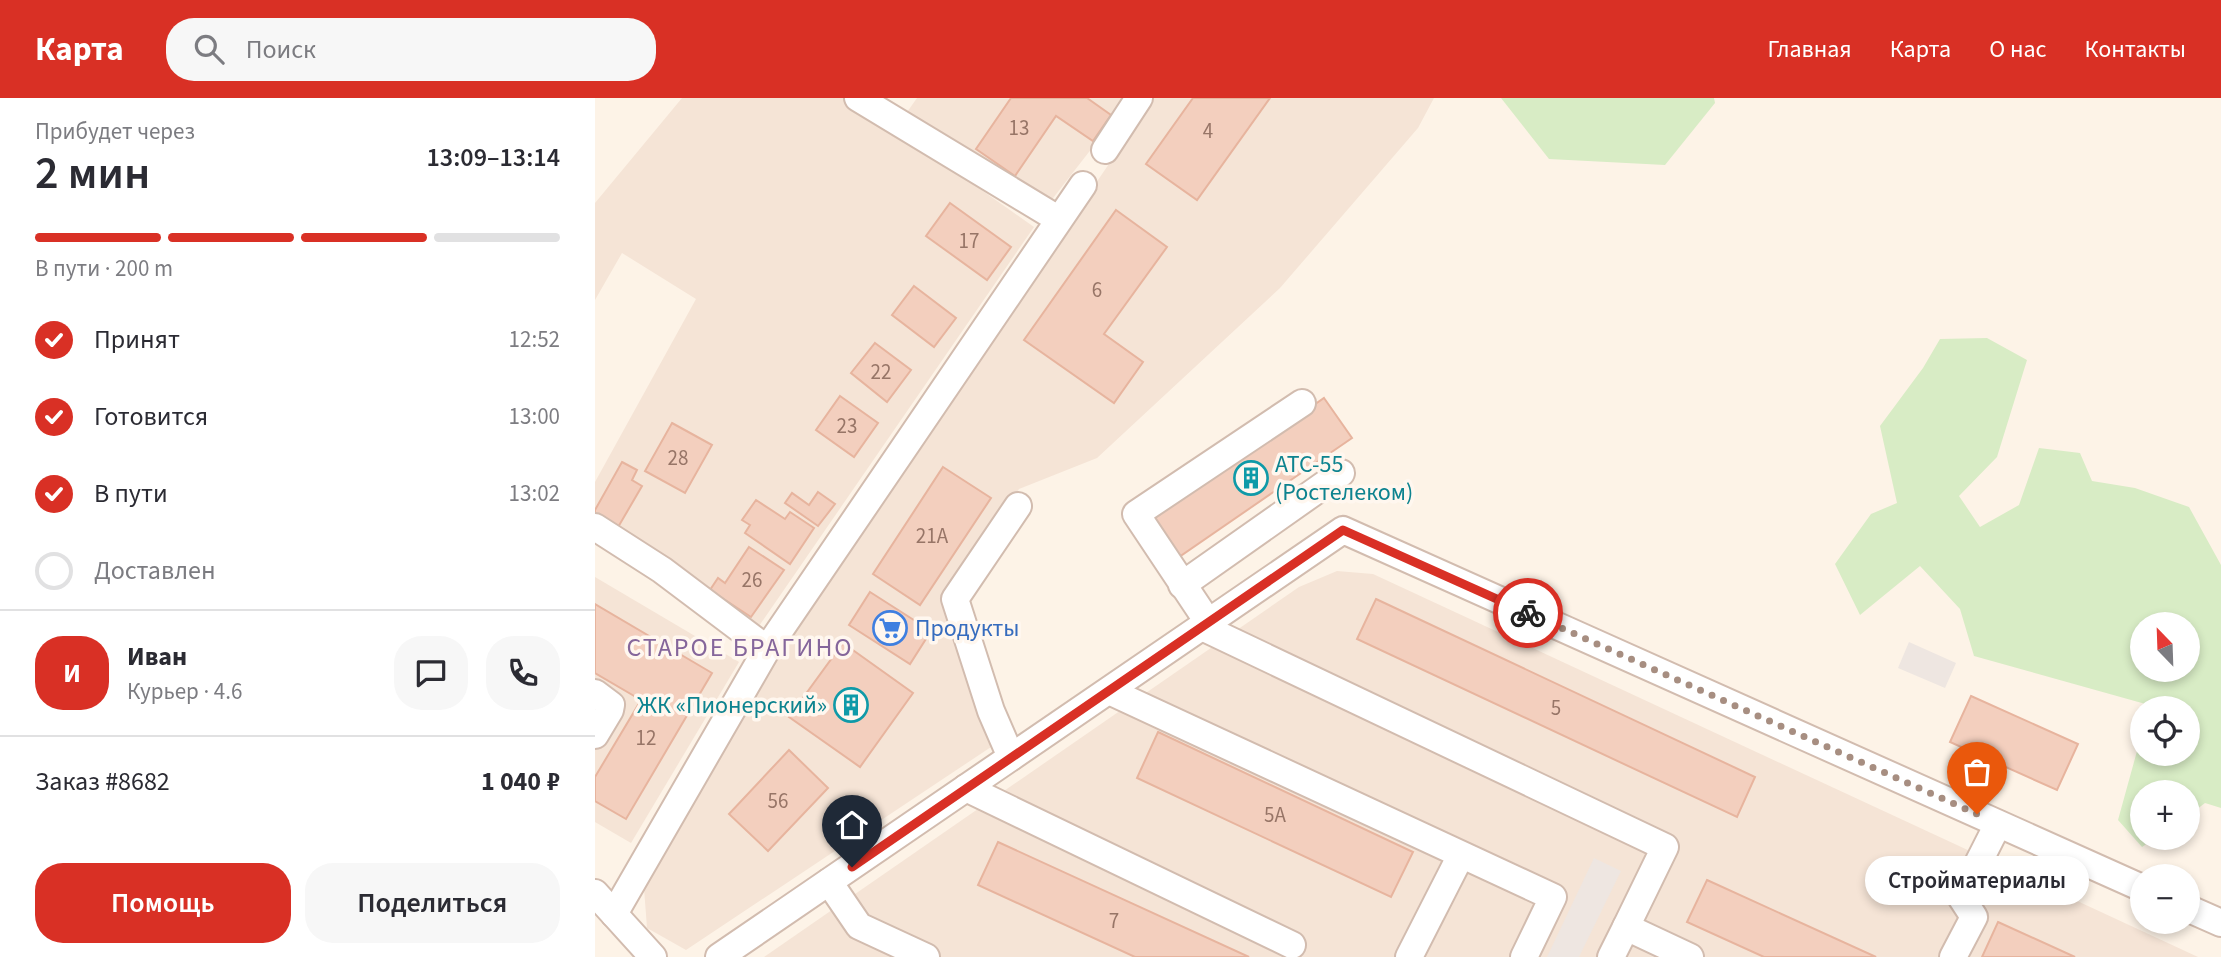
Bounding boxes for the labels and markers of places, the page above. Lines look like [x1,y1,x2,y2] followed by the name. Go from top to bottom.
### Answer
[1275,447,1413,510] place label: АТС-55 (Ростелеком)
[1232,459,1270,497] building icon: АТС-55 (Ростелеком)
[871,609,909,647] supermarket icon: Продукты
[915,611,1019,646] place label: Продукты
[832,686,870,724] building icon: ЖК «Пионерский»
[637,688,827,723] place label: ЖК «Пионерский»
[1947,742,2007,814] pin
[822,795,882,867] pin
[1865,856,2089,905] callout: Стройматериалы

